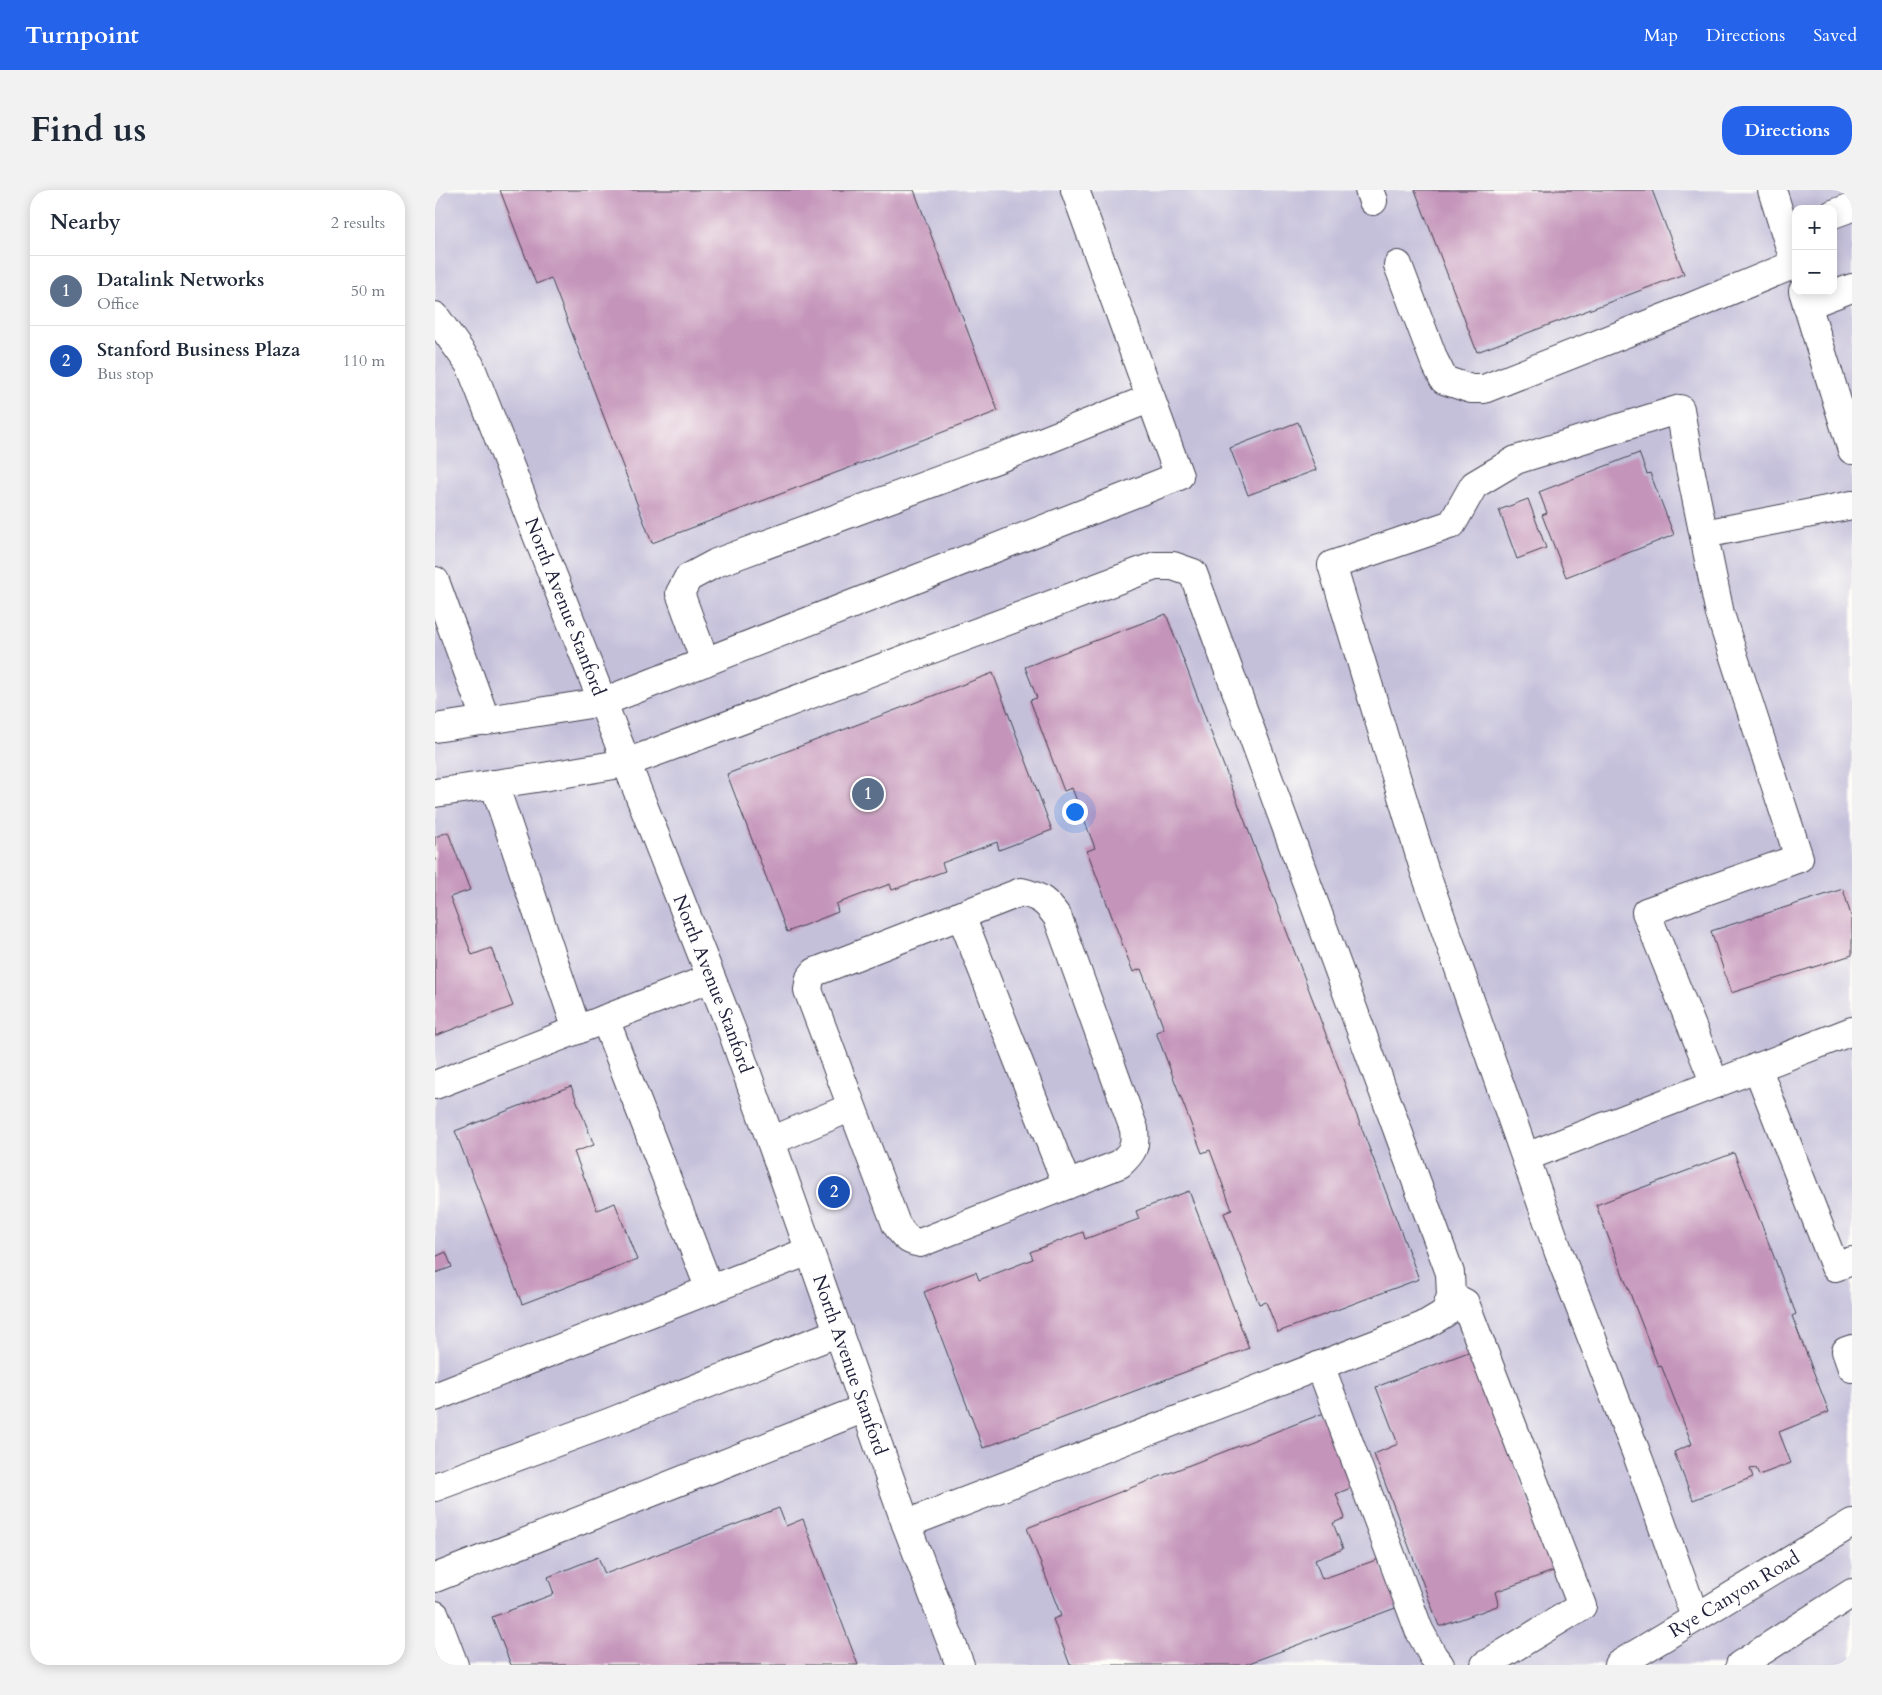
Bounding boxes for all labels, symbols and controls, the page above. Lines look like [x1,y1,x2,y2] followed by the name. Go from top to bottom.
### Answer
[25,19,139,52] text: Turnpoint
[1644,23,1678,48] text: Map
[1706,23,1785,48] text: Directions
[1813,23,1857,48] text: Saved
[30,106,146,154] text: Find us
[1722,106,1852,155] button: Directions
[1792,205,1837,295] map controls
[1792,205,1837,250] button: +
[50,208,121,237] text: Nearby
[331,212,385,234] text: 2 results
[1792,250,1837,295] button: −
[97,267,264,293] text: Datalink Networks
[62,280,70,302] text: 1
[351,280,385,302] text: 50 m
[97,293,139,315] text: Office
[97,337,300,363] text: Stanford Business Plaza
[62,350,70,372] text: 2
[343,350,385,372] text: 110 m
[97,363,154,385] text: Bus stop
[518,514,612,700] street label: North Avenue Stanford
[852,775,884,813] pin: 1
[1062,799,1088,825] your location
[667,891,759,1077] street label: North Avenue Stanford
[818,1173,850,1211] pin: 2
[806,1271,894,1459] street label: North Avenue Stanford
[1664,1545,1805,1644] street label: Rye Canyon Road

